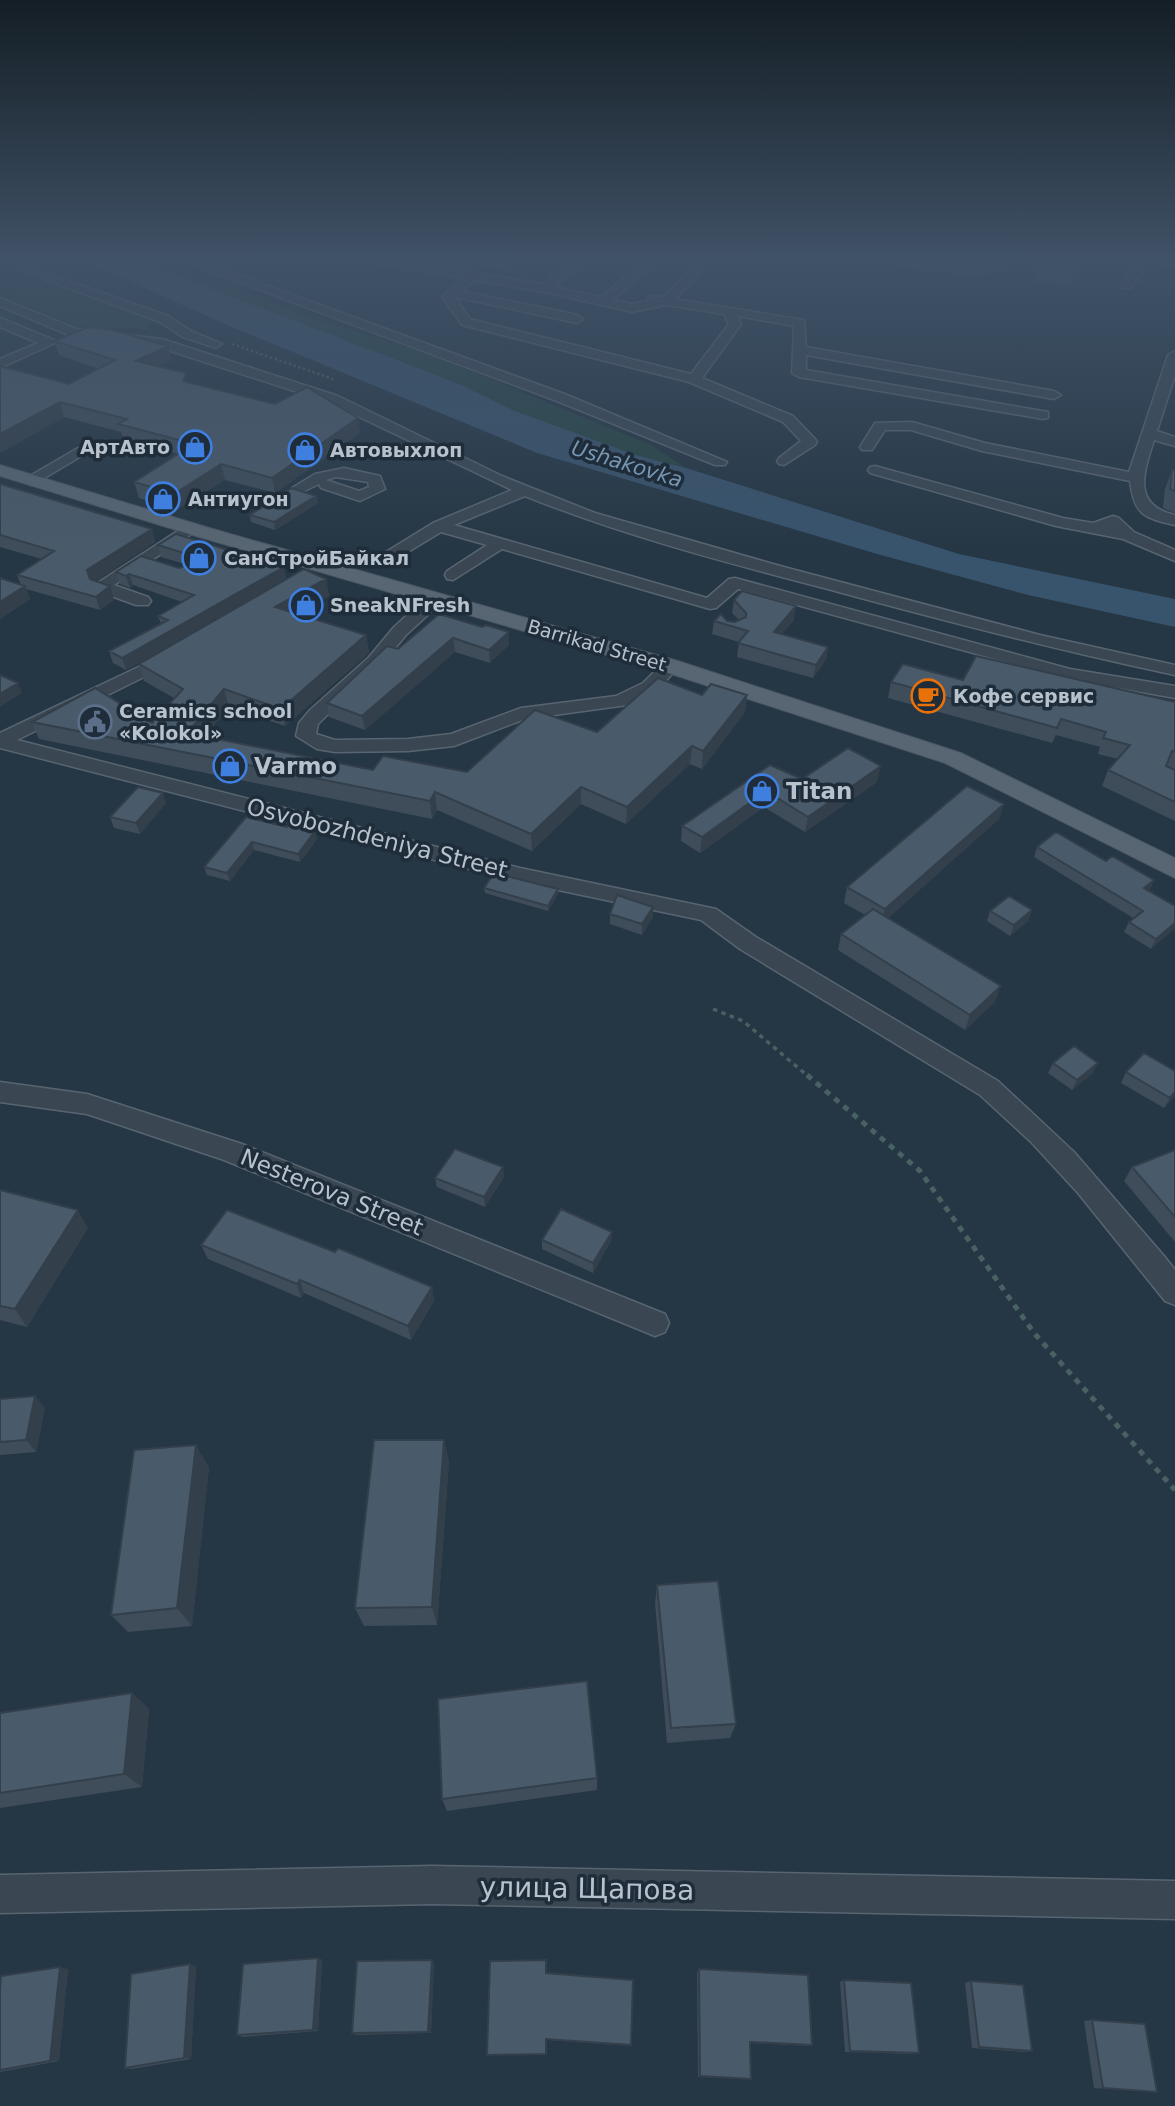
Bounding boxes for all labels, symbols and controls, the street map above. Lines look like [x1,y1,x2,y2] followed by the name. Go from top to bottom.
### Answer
[176,428,214,466] shop icon: АртАвто
[286,431,324,469] shop icon: Автовыхлоп
[80,436,170,458] place label: АртАвто
[569,436,685,492] water label: Ushakovka
[330,439,462,461] place label: Автовыхлоп
[144,480,182,518] shop icon: Антиугон
[188,488,289,510] place label: Антиугон
[180,539,218,577] shop icon: СанСтройБайкал
[224,547,409,569] place label: СанСтройБайкал
[287,586,325,624] shop icon: SneakNFresh
[330,594,470,616] place label: SneakNFresh
[525,615,669,675] street label: Barrikad Street
[909,677,947,715] cafe icon: Кофе сервис
[953,685,1094,707] place label: Кофе сервис
[119,700,292,744] place label: Ceramics school «Kolokol»
[76,703,114,741] public building icon: Ceramics school «Kolokol»
[211,747,249,785] shop icon: Varmo
[254,753,337,779] place label: Varmo
[743,772,781,810] shop icon: Titan
[786,778,852,804] place label: Titan
[244,793,510,883] street label: Osvobozhdeniya Street
[237,1144,427,1240] street label: Nesterova Street
[479,1870,695,1907] street label: улица Щапова

